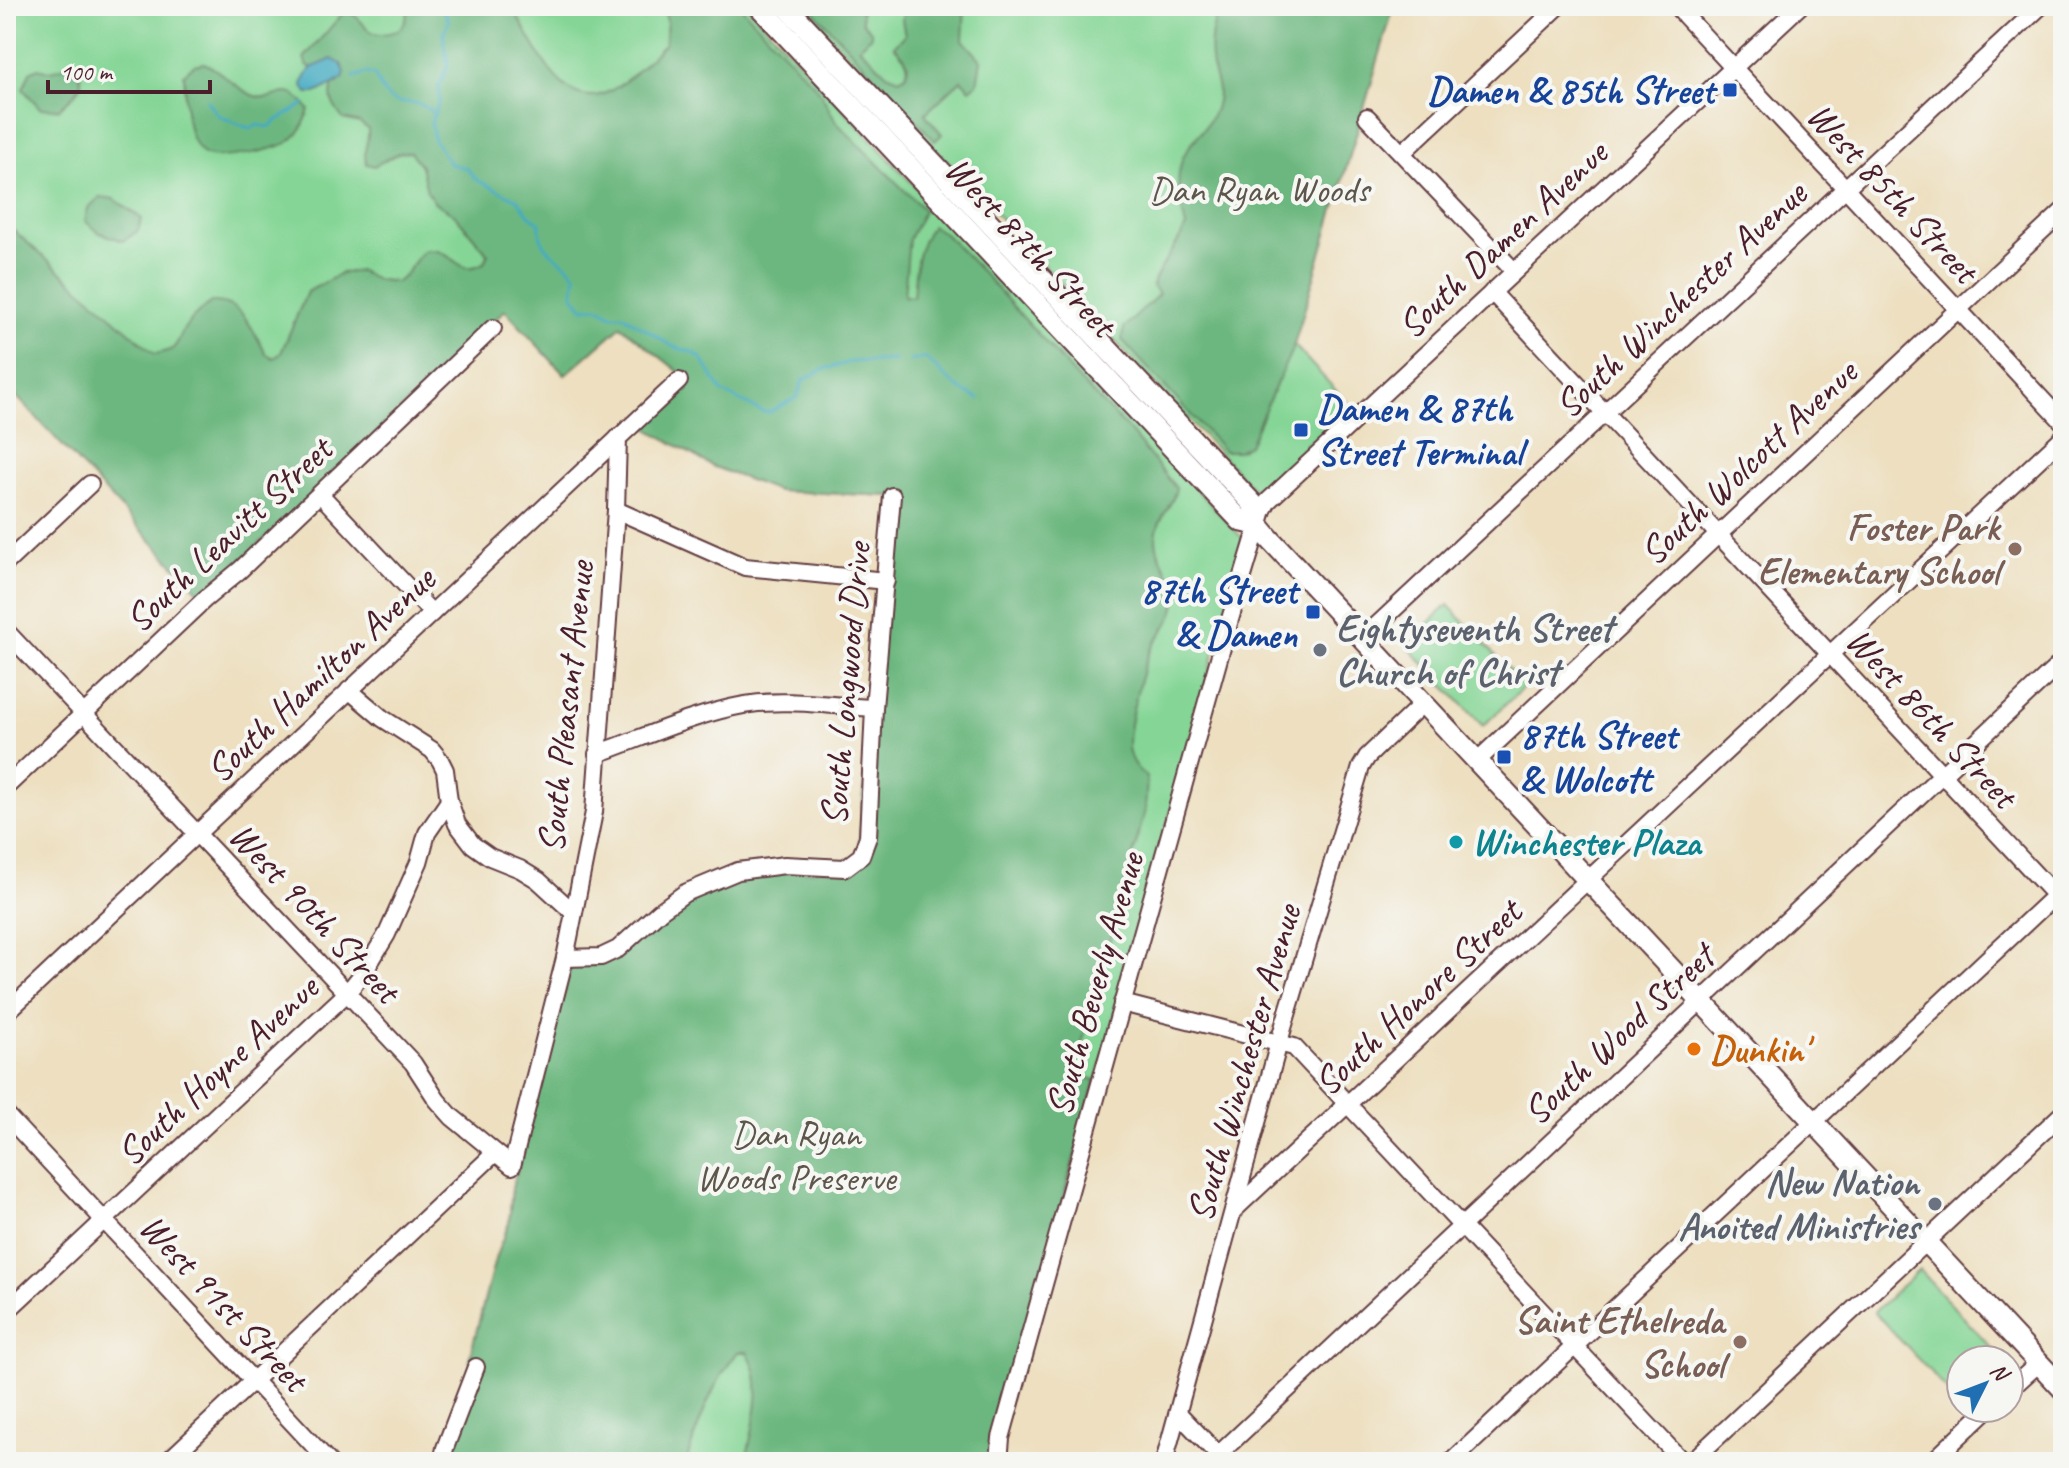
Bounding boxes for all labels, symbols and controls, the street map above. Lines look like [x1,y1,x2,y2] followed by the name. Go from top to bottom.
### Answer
[48,44,210,94] scale bar
[60,57,114,87] text: 100 m
[1427,67,1718,114] place label: Damen & 85th Street
[1721,81,1739,99] marker: Damen & 85th Street
[1797,92,1991,295] street label: West 85th Street
[1388,128,1619,348] street label: South Damen Avenue
[935,146,1129,349] street label: West 87th Street
[1149,166,1372,213] park label: Dan Ryan Woods
[1545,169,1818,428] street label: South Winchester Avenue
[1630,348,1869,575] street label: South Wolcott Avenue
[1317,385,1529,476] place label: Damen & 87th Street Terminal
[1292,421,1310,439] marker: Damen & 87th Street Terminal
[115,424,344,642] street label: South Leavitt Street
[1758,504,2006,595] place label: Foster Park Elementary School
[810,538,881,827] street label: South Longwood Drive
[2006,540,2024,558] marker: Foster Park Elementary School
[196,554,447,792] street label: South Hamilton Avenue
[527,557,604,855] street label: South Pleasant Avenue
[1141,567,1301,658] place label: 87th Street & Damen
[1304,603,1322,621] marker: 87th Street & Damen
[1336,605,1618,696] place label: Eightyseventh Street Church of Christ
[1836,617,2030,820] street label: West 86th Street
[1311,641,1329,659] marker: Eightyseventh Street Church of Christ
[1520,712,1681,803] place label: 87th Street & Wolcott
[1495,748,1513,766] marker: 87th Street & Wolcott
[219,812,413,1015] street label: West 90th Street
[1472,819,1704,866] place label: Winchester Plaza
[1447,833,1465,851] marker: Winchester Plaza
[1035,845,1155,1121] street label: South Beverly Avenue
[1304,887,1534,1106] street label: South Honore Street
[1176,897,1312,1227] street label: South Winchester Avenue
[1513,930,1728,1135] street label: South Wood Street
[107,963,330,1176] street label: South Hoyne Avenue
[1710,1026,1815,1073] place label: Dunkin'
[1685,1040,1703,1058] marker: Dunkin'
[697,1110,898,1201] park label: Dan Ryan Woods Preserve
[1678,1159,1923,1250] place label: New Nation Anoited Ministries
[1926,1195,1944,1213] marker: New Nation Anoited Ministries
[129,1204,320,1403] street label: West 91st Street
[1514,1297,1731,1388] place label: Saint Ethelreda School
[1731,1333,1749,1351] marker: Saint Ethelreda School
[1945,1344,2025,1424] north arrow
[1984,1357,2016,1388] text: N

